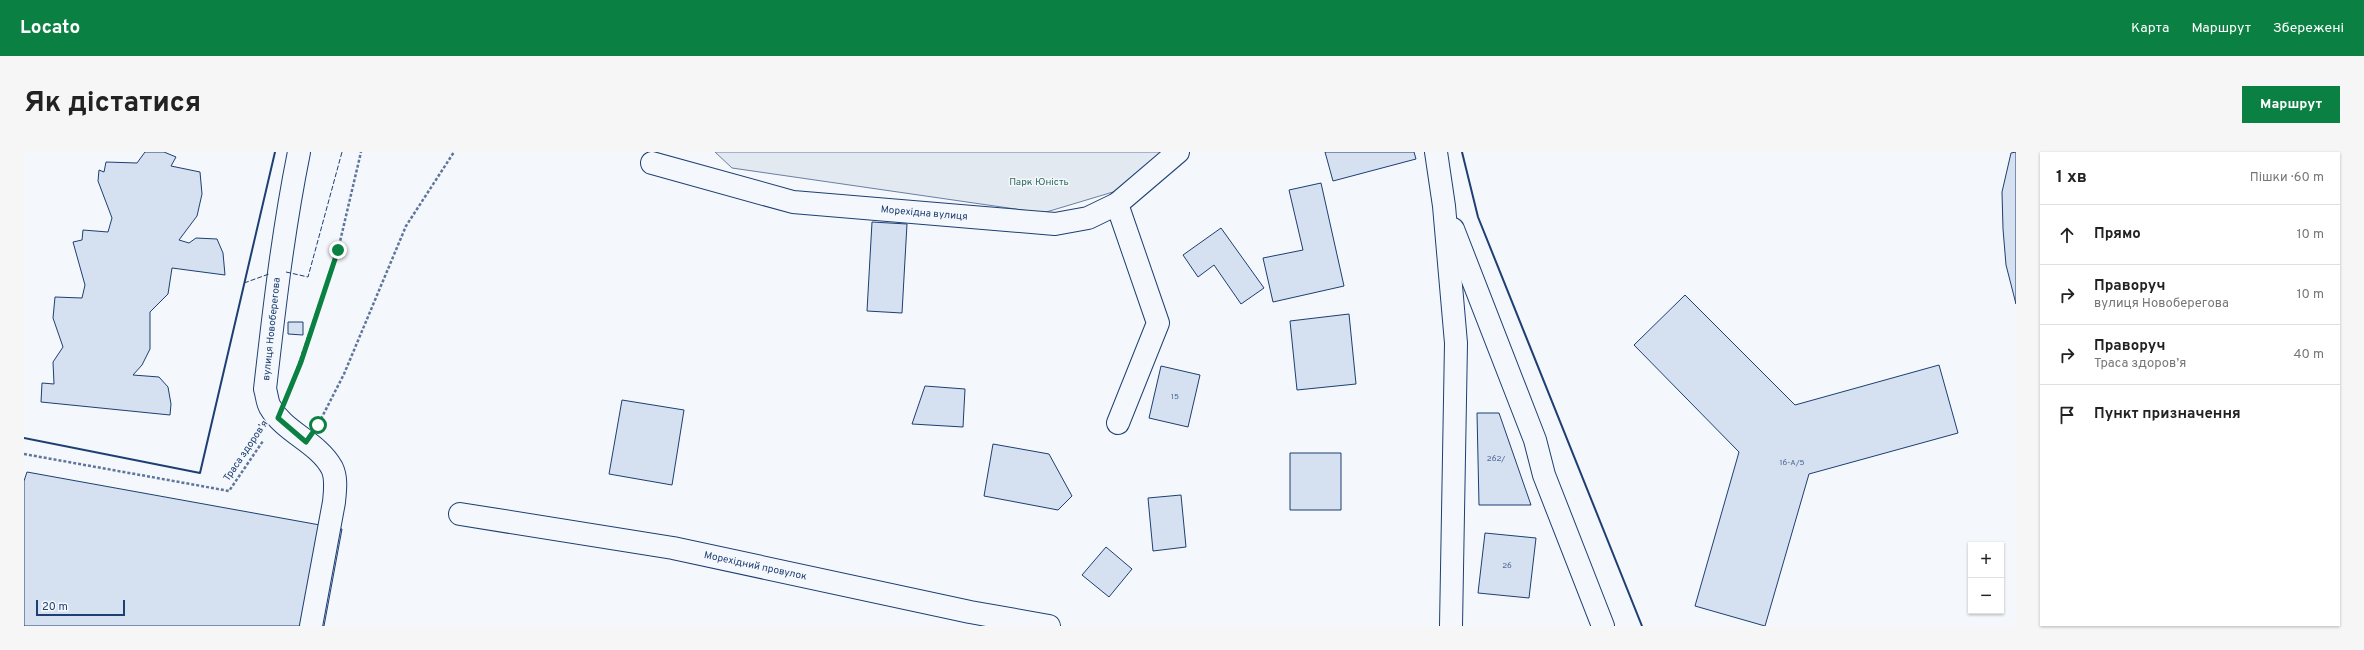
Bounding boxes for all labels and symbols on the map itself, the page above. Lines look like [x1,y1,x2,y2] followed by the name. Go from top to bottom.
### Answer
[1009,176,1069,189] park label: Парк Юність
[880,203,968,223] street label: Морехідна вулиця
[329,241,347,259] route end
[260,277,284,381] street label: вулиця Новоберегова
[1171,392,1179,402] house number: 15
[309,416,327,434] route start
[221,418,271,484] street label: Траса здоров’я
[1487,454,1505,464] house number: 262/
[1779,458,1805,468] house number: 16-А/5
[703,548,808,583] street label: Морехідний провулок
[1502,561,1512,571] house number: 26
[36,598,125,617] scale bar

